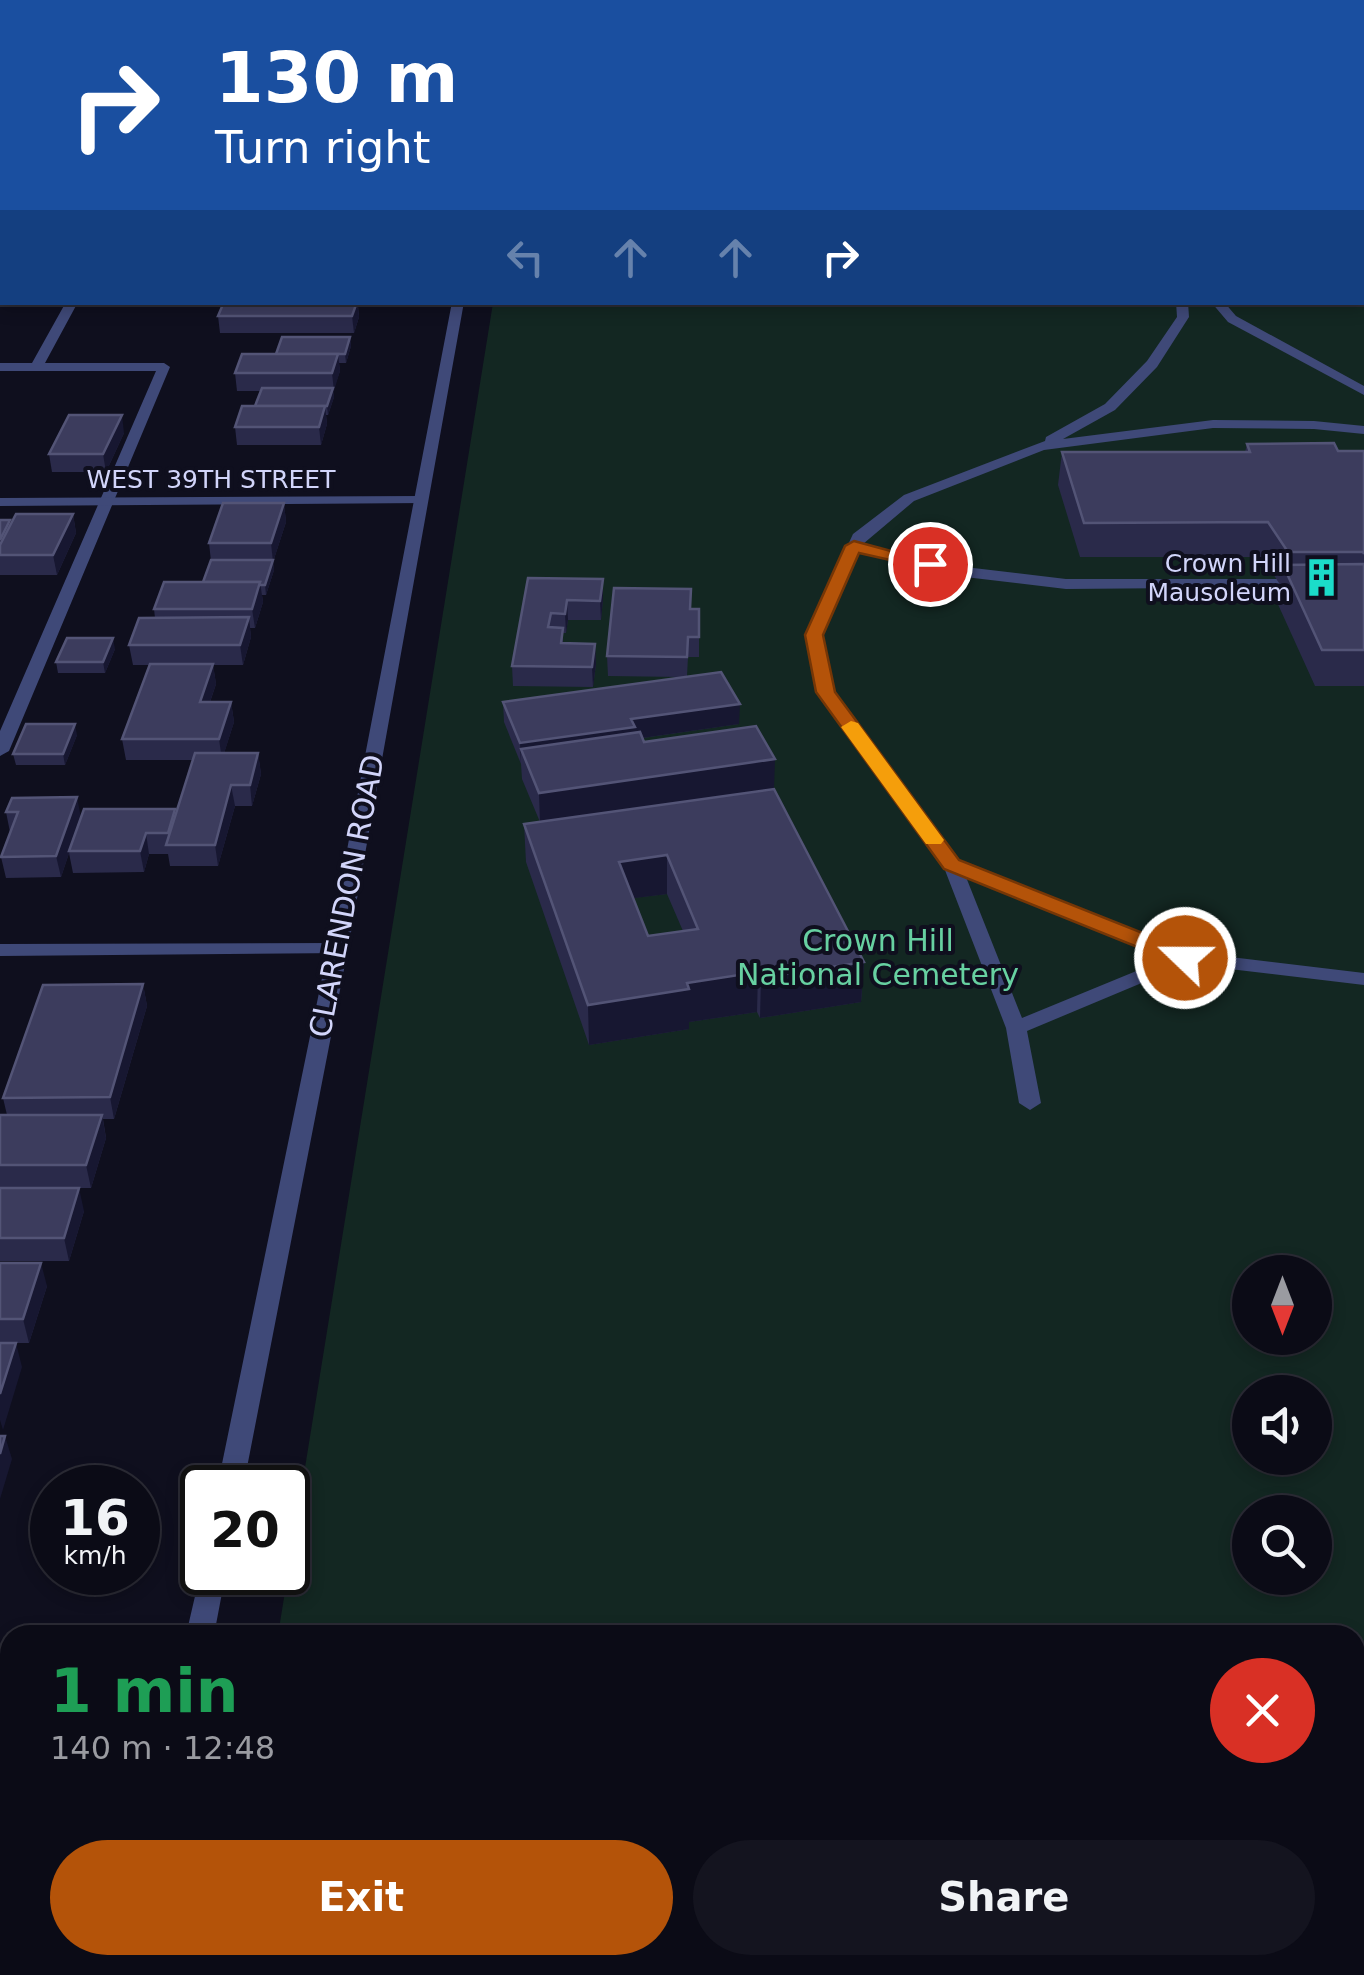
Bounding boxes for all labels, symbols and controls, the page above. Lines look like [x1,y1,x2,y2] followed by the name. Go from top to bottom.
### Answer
[215,37,458,119] text: 130 m
[50,40,180,170] icon: right
[215,121,430,174] text: Turn right
[498,230,553,285] icon: left
[603,230,658,285] icon: ahead
[708,230,763,285] icon: ahead
[813,230,868,285] icon: right
[87,465,336,494] street label: WEST 39TH STREET
[888,522,973,607] pin
[903,537,958,592] icon: arrive
[1147,549,1291,607] place label: Crown Hill Mausoleum
[1300,556,1342,598] building icon: Crown Hill Mausoleum
[302,752,391,1040] street label: CLARENDON ROAD
[1133,906,1237,1010] position arrow
[737,923,1019,992] park label: Crown Hill National Cemetery
[1232,1255,1332,1355] north arrow
[1232,1255,1332,1595] map controls
[1232,1375,1332,1475] button: sound
[180,1465,310,1595] speed limit sign: 20
[60,1489,130,1547] text: 16
[1232,1495,1332,1595] button: search
[63,1541,127,1570] text: km/h
[50,1656,238,1726] text: 1 min
[1210,1658,1315,1763] button: close
[50,1729,275,1767] text: 140 m · 12:48
[50,1840,673,1955] button: Exit
[693,1840,1315,1955] button: Share

